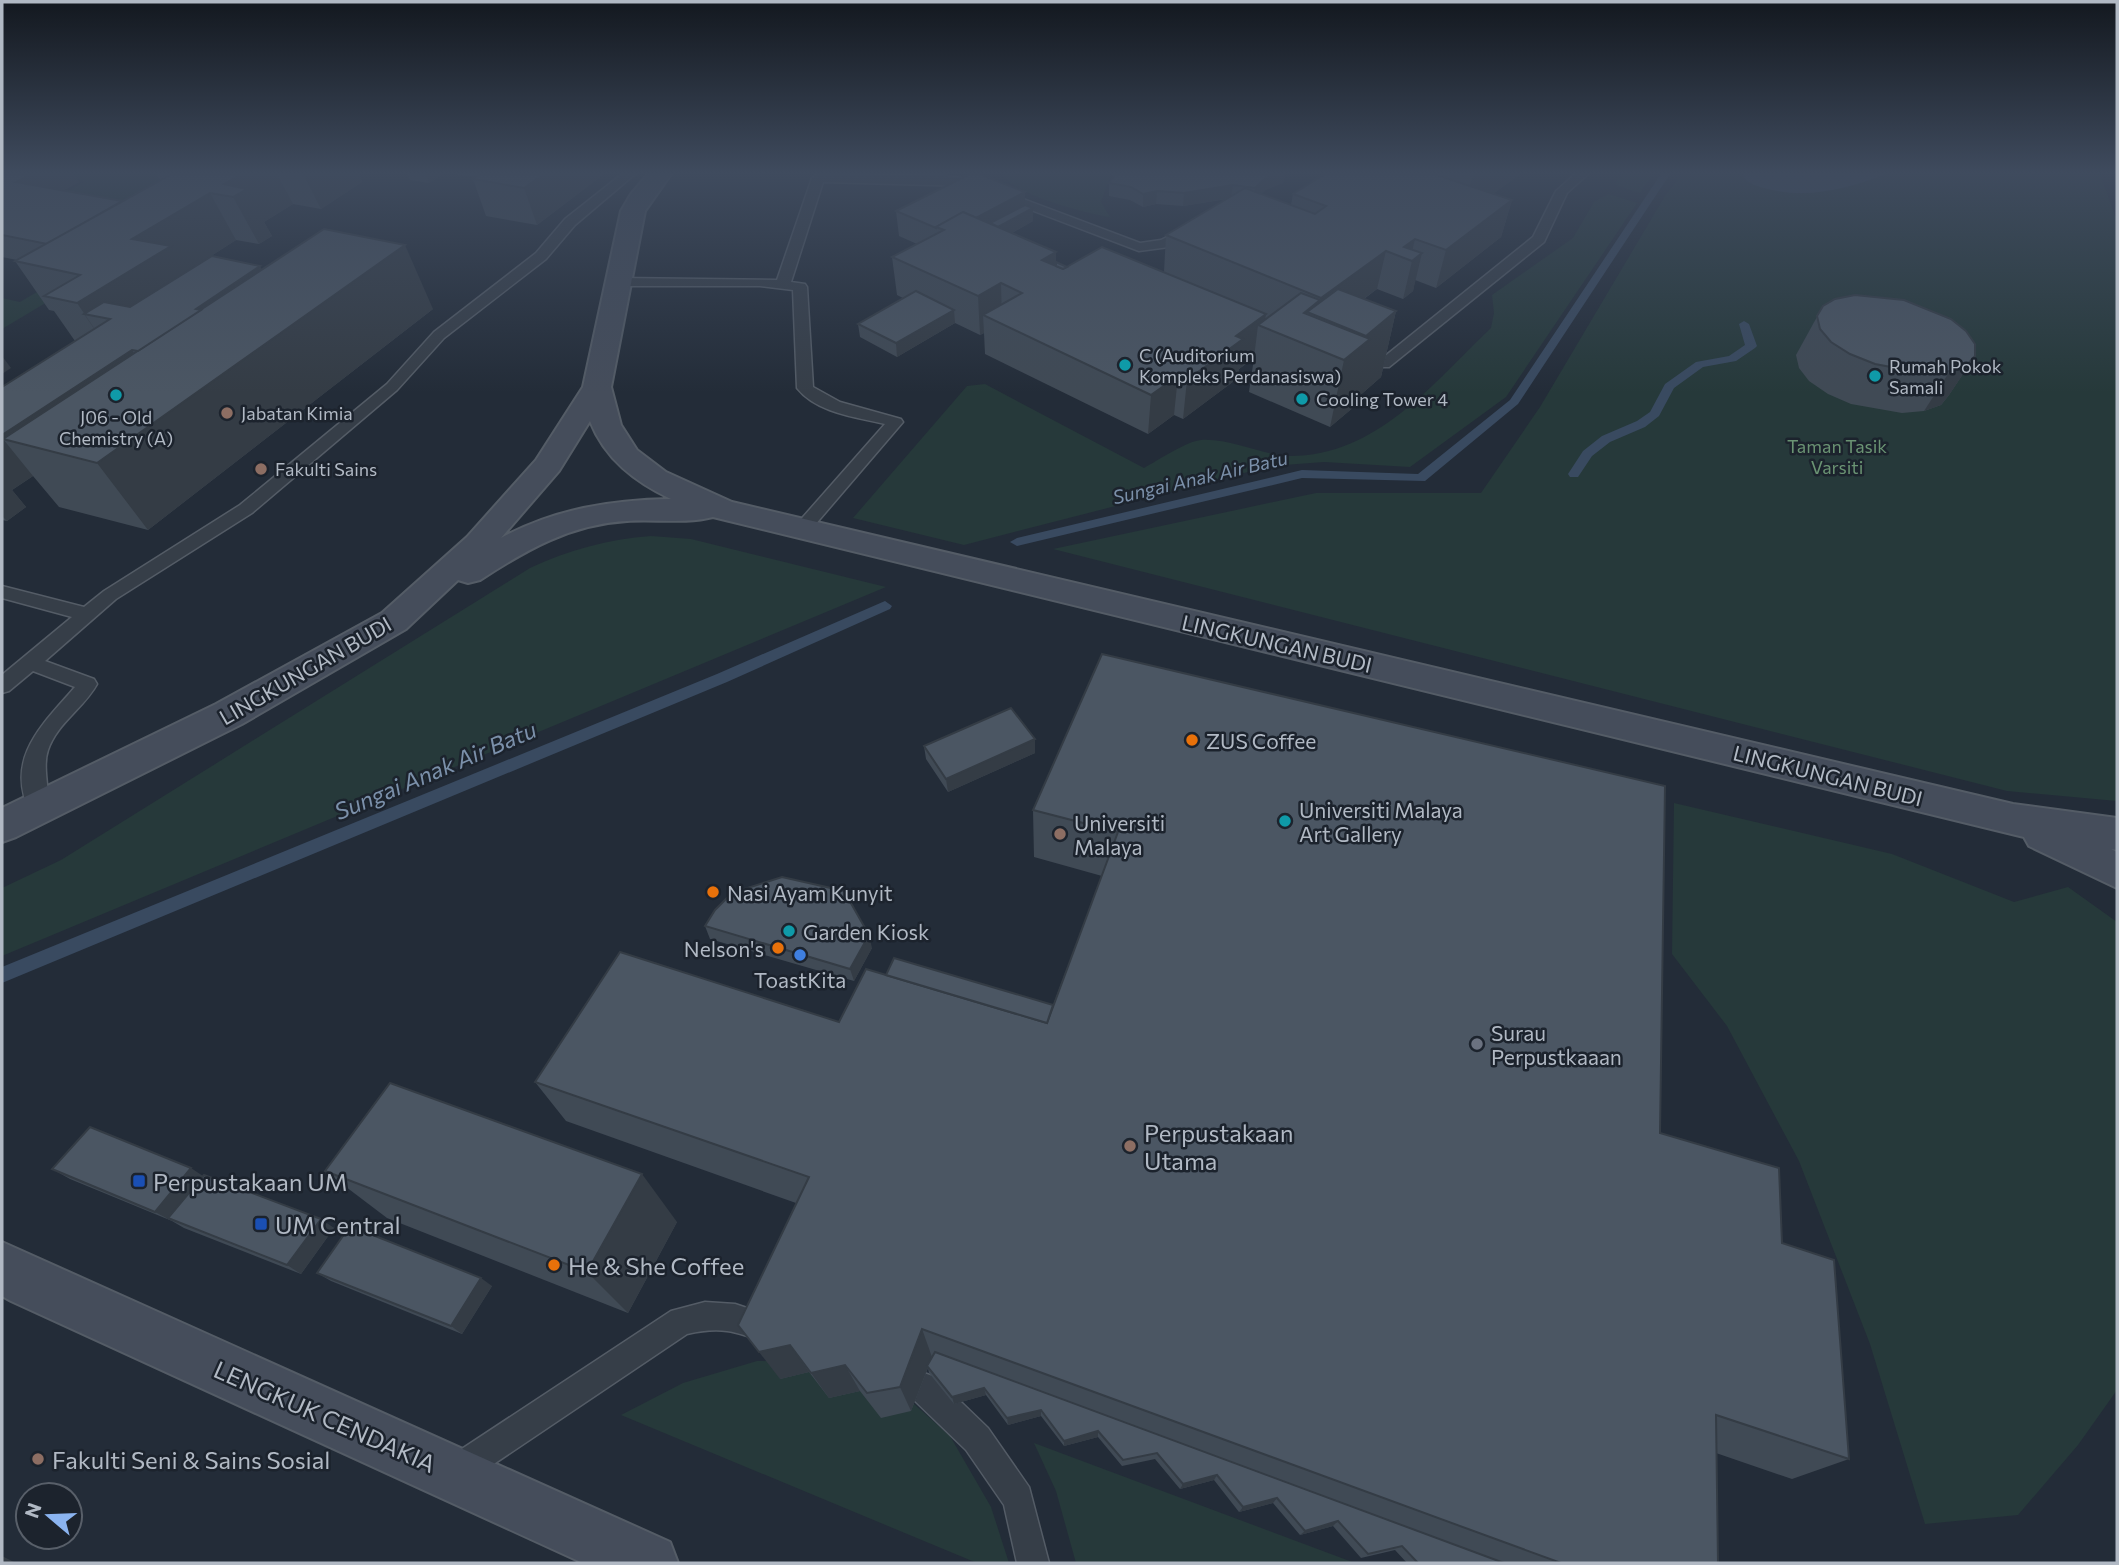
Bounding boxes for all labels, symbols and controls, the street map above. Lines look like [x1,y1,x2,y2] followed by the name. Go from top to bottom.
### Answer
[1139,344,1341,387] place label: C (Auditorium Kompleks Perdanasiswa)
[1889,355,2002,398] place label: Rumah Pokok Samali
[1117,357,1133,373] marker: C (Auditorium Kompleks Perdanasiswa)
[1867,368,1883,384] marker: Rumah Pokok Samali
[108,387,124,403] marker: J06 - Old Chemistry (A)
[1316,388,1448,410] place label: Cooling Tower 4
[1294,391,1310,407] marker: Cooling Tower 4
[241,402,353,424] place label: Jabatan Kimia
[219,405,235,421] marker: Jabatan Kimia
[59,406,173,449] place label: J06 - Old Chemistry (A)
[1787,435,1887,478] park label: Taman Tasik Varsiti
[1110,446,1290,508] water label: Sungai Anak Air Batu
[275,458,377,480] place label: Fakulti Sains
[253,461,269,477] marker: Fakulti Sains
[1179,609,1375,677] street label: LINGKUNGAN BUDI
[215,611,395,729] street label: LINGKUNGAN BUDI
[330,715,540,825] water label: Sungai Anak Air Batu
[1206,728,1316,753] place label: ZUS Coffee
[1184,732,1200,748] marker: ZUS Coffee
[1731,739,1925,811] street label: LINGKUNGAN BUDI
[1299,797,1463,846] place label: Universiti Malaya Art Gallery
[1074,810,1165,859] place label: Universiti Malaya
[1277,813,1293,829] marker: Universiti Malaya Art Gallery
[1052,826,1068,842] marker: Universiti Malaya
[727,880,893,905] place label: Nasi Ayam Kunyit
[705,884,721,900] marker: Nasi Ayam Kunyit
[803,919,929,944] place label: Garden Kiosk
[781,923,797,939] marker: Garden Kiosk
[684,936,764,961] place label: Nelson's
[770,940,786,956] marker: Nelson's
[792,947,808,963] marker: ToastKita
[754,967,846,992] place label: ToastKita
[1491,1020,1622,1069] place label: Surau Perpustkaaan
[1469,1036,1485,1052] marker: Surau Perpustkaaan
[1144,1118,1294,1175] place label: Perpustakaan Utama
[1122,1138,1138,1154] marker: Perpustakaan Utama
[153,1167,347,1196] place label: Perpustakaan UM
[131,1173,147,1189] marker: Perpustakaan UM
[275,1210,401,1239] place label: UM Central
[253,1216,269,1232] marker: UM Central
[568,1251,744,1280] place label: He & She Coffee
[546,1257,562,1273] marker: He & She Coffee
[210,1354,440,1478] street label: LENGKUK CENDAKIA
[52,1445,330,1474] place label: Fakulti Seni & Sains Sosial
[30,1451,46,1467] marker: Fakulti Seni & Sains Sosial
[14,1481,84,1551] north arrow
[19,1500,46,1521] text: N

